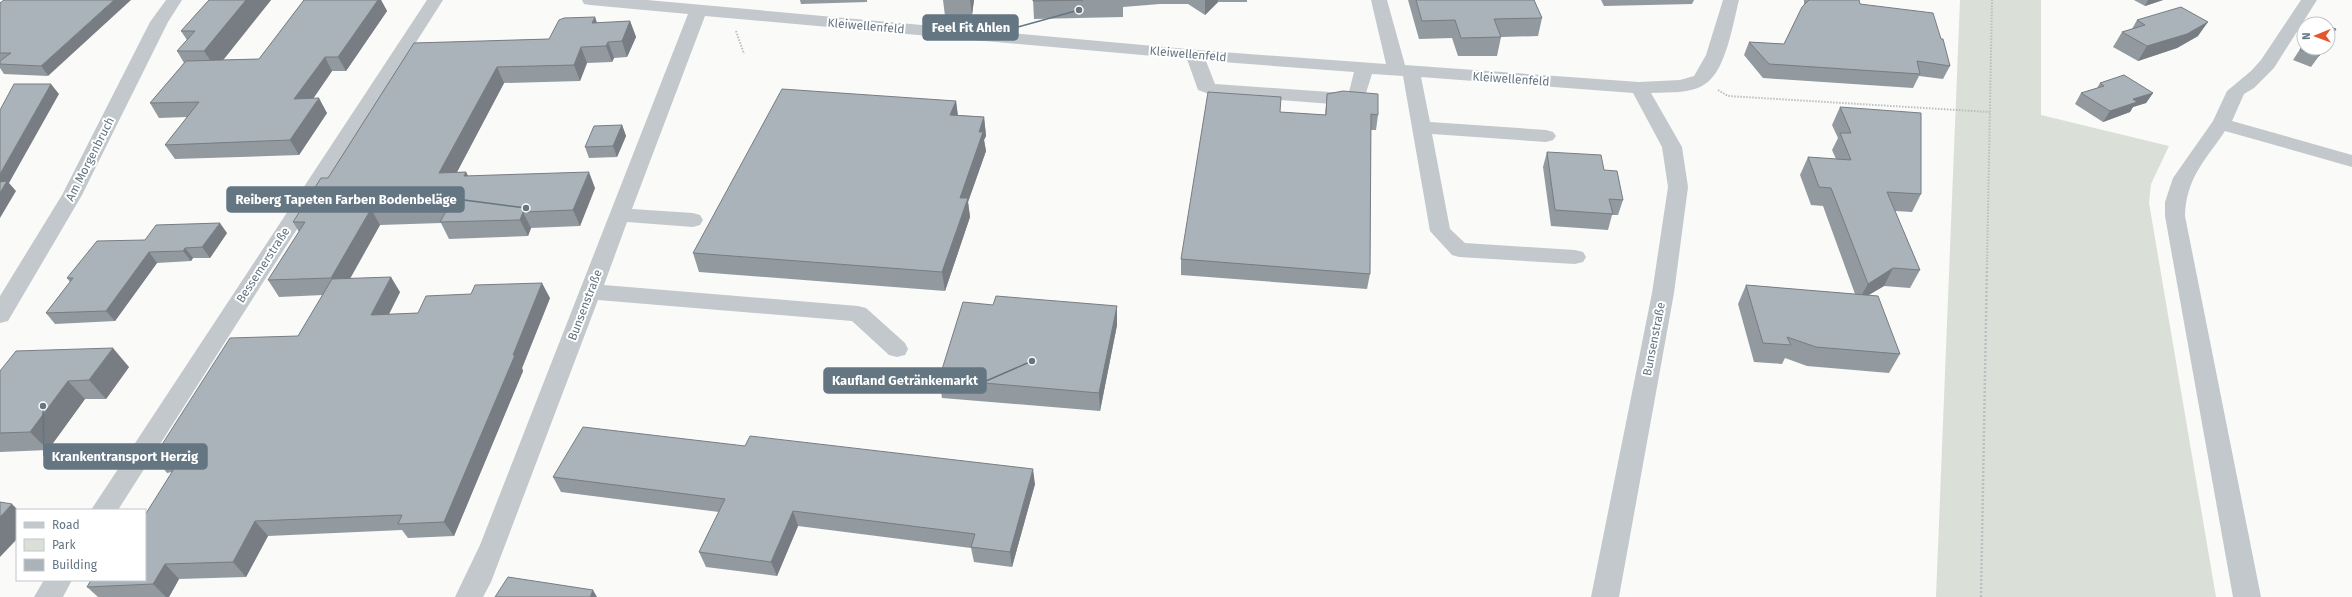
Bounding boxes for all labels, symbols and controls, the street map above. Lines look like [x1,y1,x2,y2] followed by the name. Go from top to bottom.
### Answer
[923,15,1018,40] callout: Feel Fit Ahlen
[827,16,905,36] street label: Kleiwellenfeld
[2296,16,2336,56] north arrow
[932,20,1010,35] text: Feel Fit Ahlen
[2300,32,2313,40] text: N
[1149,44,1227,64] street label: Kleiwellenfeld
[1472,69,1550,89] street label: Kleiwellenfeld
[63,115,117,203] street label: Am Morgenbruch
[227,187,464,212] callout: Reiberg Tapeten Farben Bodenbeläge
[235,192,457,207] text: Reiberg Tapeten Farben Bodenbeläge
[233,225,293,305] street label: Bessemerstraße
[565,268,605,342] street label: Bunsenstraße
[1640,301,1668,377] street label: Bunsenstraße
[824,368,986,393] callout: Kaufland Getränkemarkt
[832,373,979,388] text: Kaufland Getränkemarkt
[44,444,207,469] callout: Krankentransport Herzig
[52,449,199,464] text: Krankentransport Herzig
[16,509,146,581] legend
[52,518,80,532] text: Road
[52,538,76,552] text: Park
[52,558,98,572] text: Building

